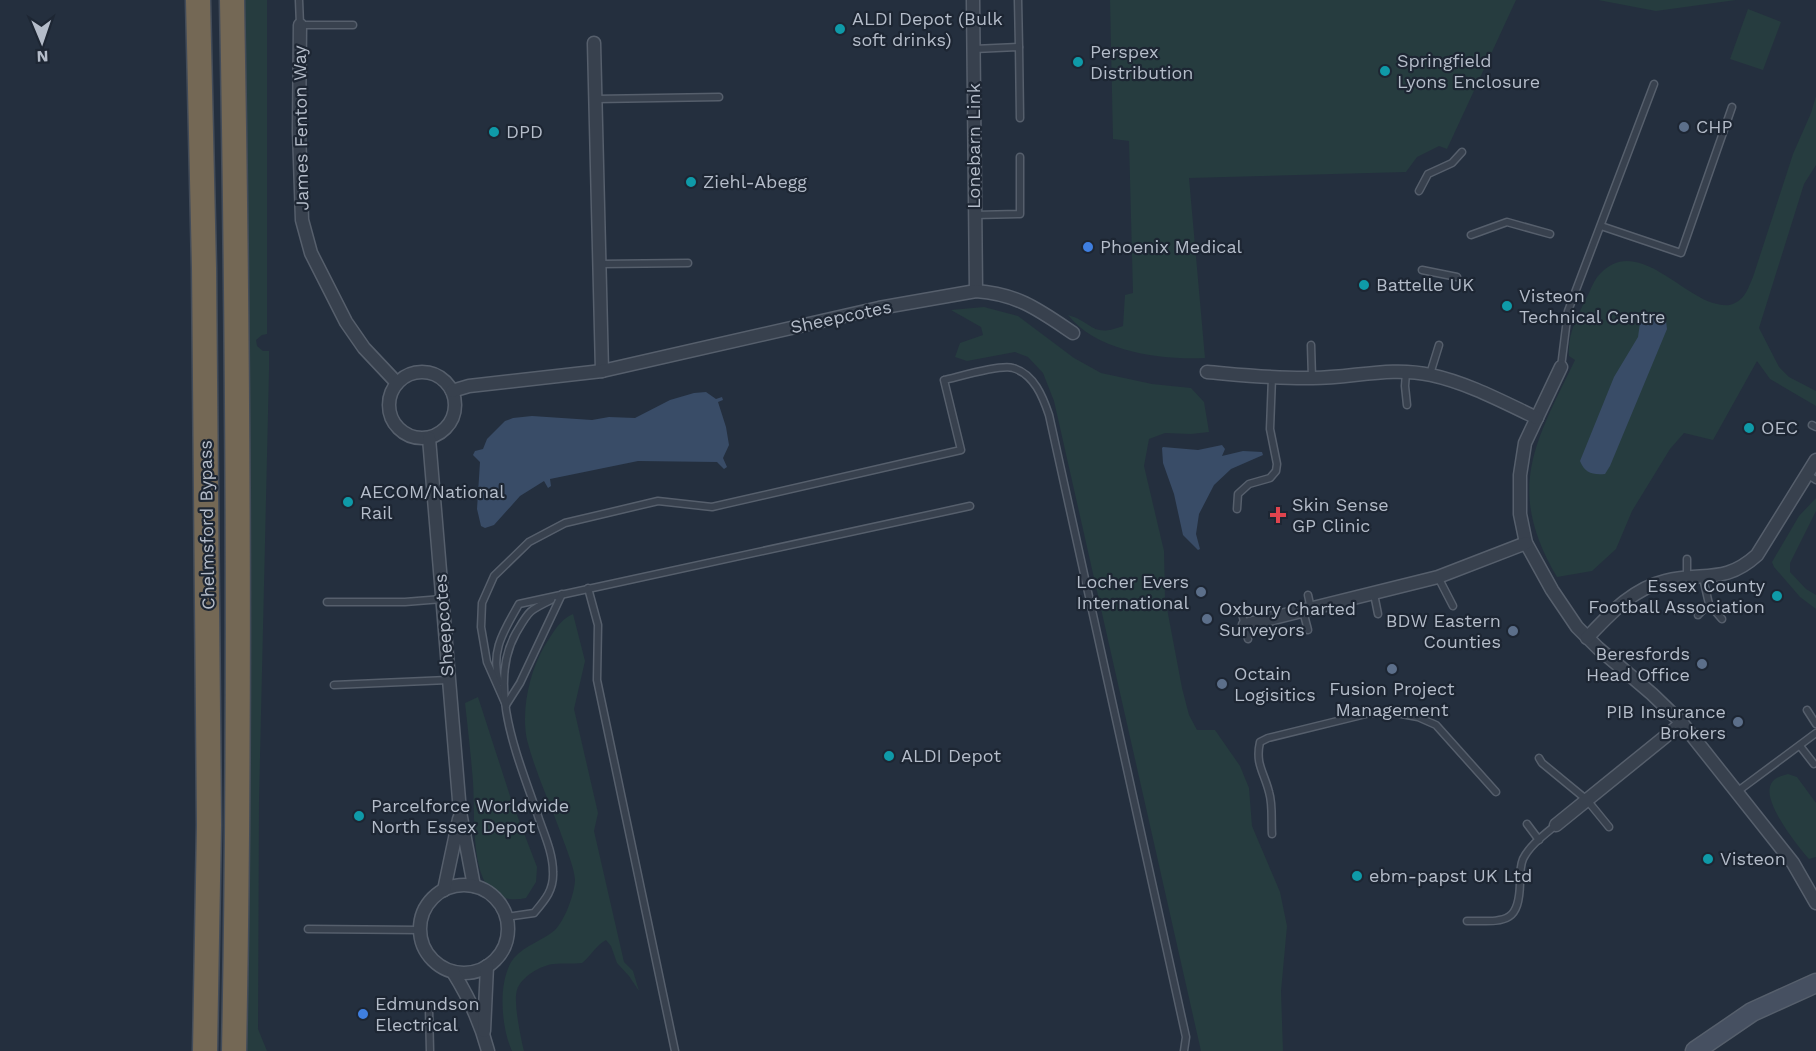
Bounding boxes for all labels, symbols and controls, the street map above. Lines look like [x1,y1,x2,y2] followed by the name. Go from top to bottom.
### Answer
[852,8,1003,50] place label: ALDI Depot (Bulk soft drinks)
[12,12,72,72] north arrow
[833,22,847,36] marker: ALDI Depot (Bulk soft drinks)
[1090,41,1194,83] place label: Perspex Distribution
[289,44,312,211] street label: James Fenton Way
[36,47,49,66] text: N
[1397,50,1540,92] place label: Springfield Lyons Enclosure
[1071,55,1085,69] marker: Perspex Distribution
[1378,64,1392,78] marker: Springfield Lyons Enclosure
[963,83,984,209] street label: Lonebarn Link
[1696,116,1733,137] place label: CHP
[1677,120,1691,134] marker: CHP
[506,121,543,142] place label: DPD
[487,125,501,139] marker: DPD
[703,171,807,192] place label: Ziehl-Abegg
[684,175,698,189] marker: Ziehl-Abegg
[1100,236,1243,257] place label: Phoenix Medical
[1081,240,1095,254] marker: Phoenix Medical
[1376,274,1474,295] place label: Battelle UK
[1357,278,1371,292] marker: Battelle UK
[1519,285,1665,327] place label: Visteon Technical Centre
[788,296,893,337] street label: Sheepcotes
[1500,299,1514,313] marker: Visteon Technical Centre
[1761,417,1798,438] place label: OEC
[1742,421,1756,435] marker: OEC
[195,440,218,610] street label: Chelmsford Bypass
[360,481,505,523] place label: AECOM/National Rail
[1292,494,1389,536] place label: Skin Sense GP Clinic
[341,495,355,509] marker: AECOM/National Rail
[1269,506,1287,524] marker: Skin Sense GP Clinic
[1076,571,1189,613] place label: Locher Evers International
[429,573,458,677] street label: Sheepcotes
[1588,575,1766,617] place label: Essex County Football Association
[1194,585,1208,599] marker: Locher Evers International
[1770,589,1784,603] marker: Essex County Football Association
[1219,598,1356,640] place label: Oxbury Charted Surveyors
[1386,610,1501,652] place label: BDW Eastern Counties
[1200,612,1214,626] marker: Oxbury Charted Surveyors
[1506,624,1520,638] marker: BDW Eastern Counties
[1586,643,1690,685] place label: Beresfords Head Office
[1695,657,1709,671] marker: Beresfords Head Office
[1385,662,1399,676] marker: Fusion Project Management
[1234,663,1316,705] place label: Octain Logisitics
[1215,677,1229,691] marker: Octain Logisitics
[1329,678,1455,720] place label: Fusion Project Management
[1606,701,1726,743] place label: PIB Insurance Brokers
[1731,715,1745,729] marker: PIB Insurance Brokers
[901,745,1001,766] place label: ALDI Depot
[882,749,896,763] marker: ALDI Depot
[371,795,569,837] place label: Parcelforce Worldwide North Essex Depot
[352,809,366,823] marker: Parcelforce Worldwide North Essex Depot
[1720,848,1786,869] place label: Visteon
[1701,852,1715,866] marker: Visteon
[1369,865,1532,886] place label: ebm-papst UK Ltd
[1350,869,1364,883] marker: ebm-papst UK Ltd
[375,993,480,1035] place label: Edmundson Electrical
[356,1007,370,1021] marker: Edmundson Electrical

